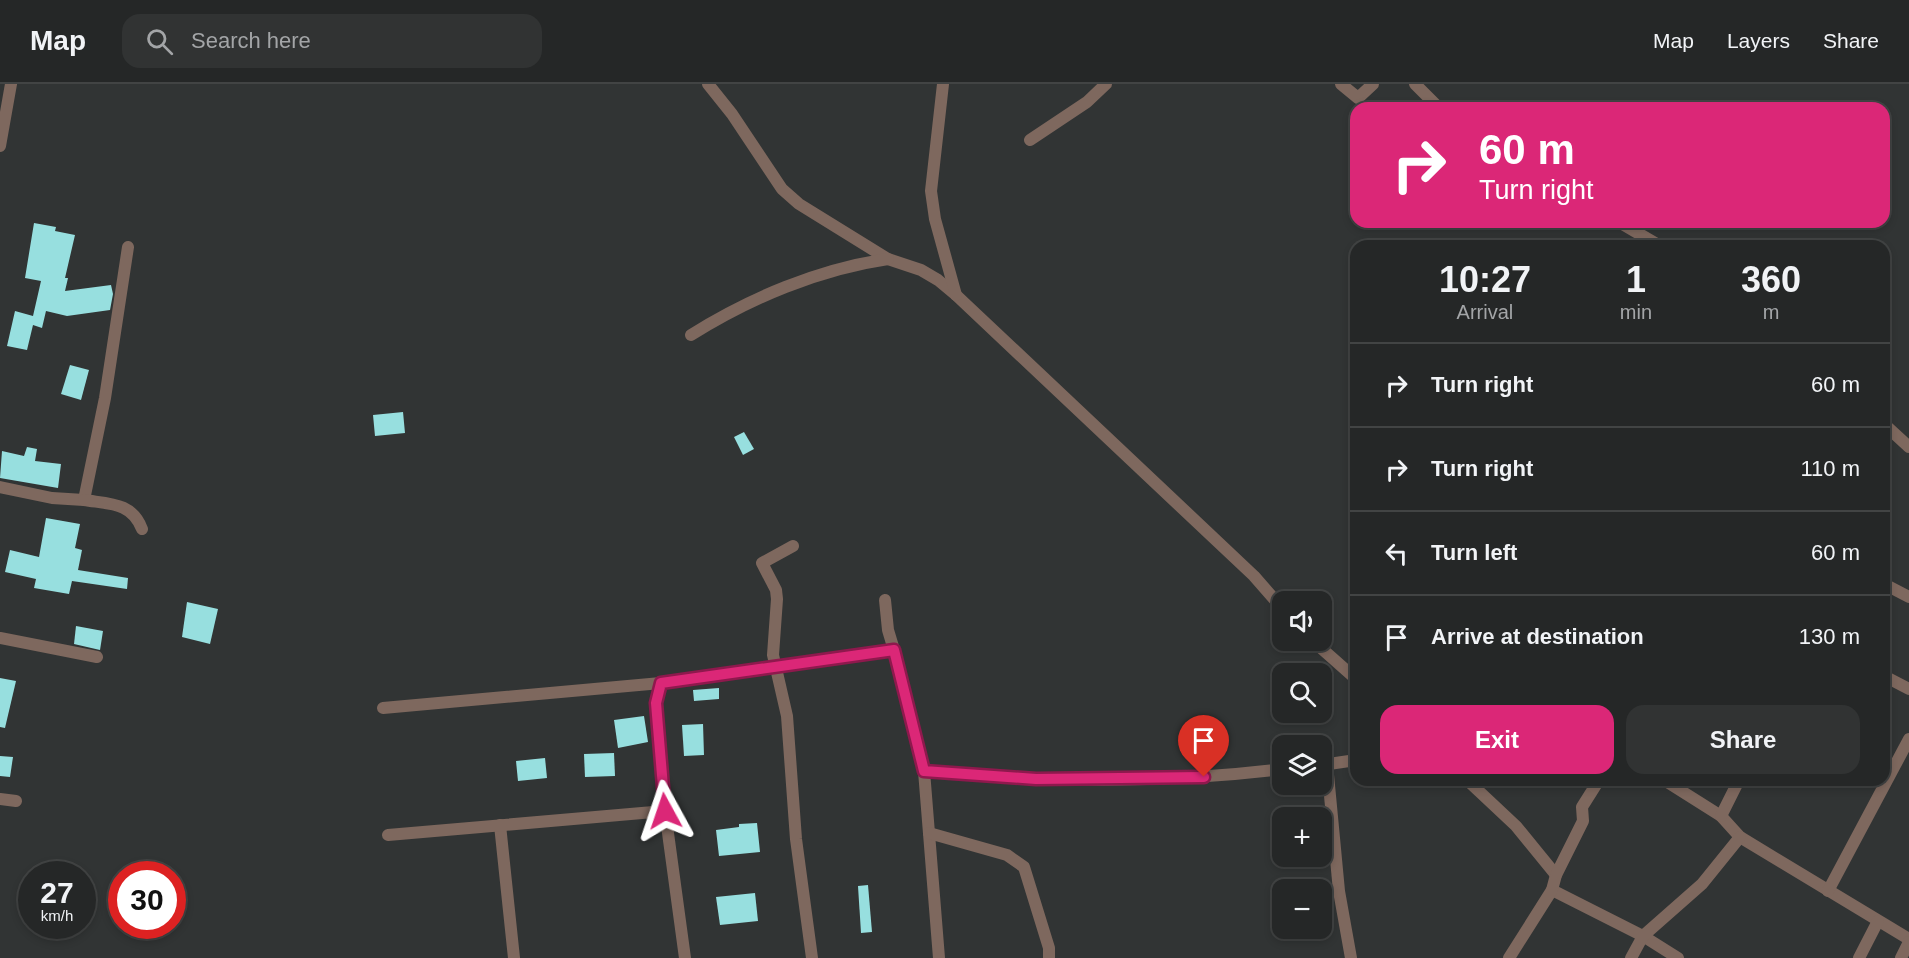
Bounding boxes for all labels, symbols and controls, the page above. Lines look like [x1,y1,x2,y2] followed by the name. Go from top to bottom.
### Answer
[122,14,542,68] search box
[30,25,86,56] text: Map
[143,25,176,58] icon: search
[191,28,311,53] text: Search here
[1653,29,1694,52] text: Map
[1727,29,1790,52] text: Layers
[1823,29,1879,52] text: Share
[1380,126,1458,204] icon: right
[1479,126,1575,173] text: 60 m
[1479,175,1594,205] text: Turn right
[1439,259,1531,300] text: 10:27
[1626,259,1646,300] text: 1
[1741,259,1801,300] text: 360
[1457,301,1513,323] text: Arrival
[1620,301,1652,323] text: min
[1763,301,1779,323] text: m
[1380,369,1413,402] icon: right
[1431,372,1533,397] text: Turn right
[1811,372,1860,397] text: 60 m
[1380,453,1413,486] icon: right
[1431,456,1533,481] text: Turn right
[1800,456,1860,481] text: 110 m
[1380,537,1413,570] icon: left
[1431,540,1517,565] text: Turn left
[1811,540,1860,565] text: 60 m
[1272,591,1332,939] map controls
[1272,591,1332,651] button: sound
[1380,621,1413,654] icon: arrive
[1431,624,1644,649] text: Arrive at destination
[1799,624,1860,649] text: 130 m
[1272,663,1332,723] button: search
[1380,705,1614,774] button: Exit
[1626,705,1860,774] button: Share
[1178,715,1229,777] pin
[1187,724,1220,757] icon: arrive
[1272,735,1332,795] button: layers
[633,779,697,843] position arrow
[1272,807,1332,867] button: +
[108,861,186,939] speed limit sign: 30
[40,876,74,909] text: 27
[1272,879,1332,939] button: −
[41,907,73,924] text: km/h

